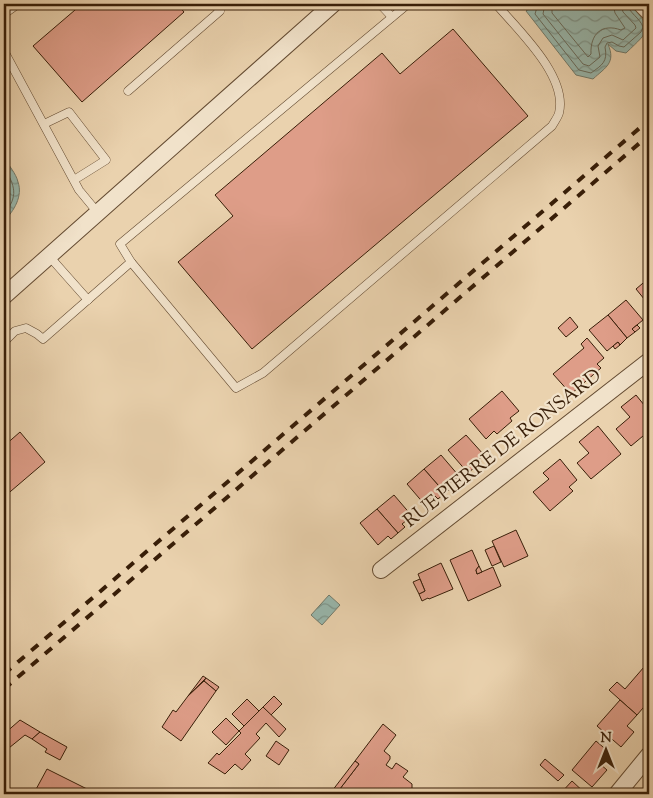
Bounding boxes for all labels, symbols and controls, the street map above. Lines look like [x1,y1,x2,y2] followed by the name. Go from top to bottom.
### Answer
[398,363,608,535] street label: RUE PIERRE DE RONSARD
[580,726,630,776] north arrow
[600,729,612,749] text: N

